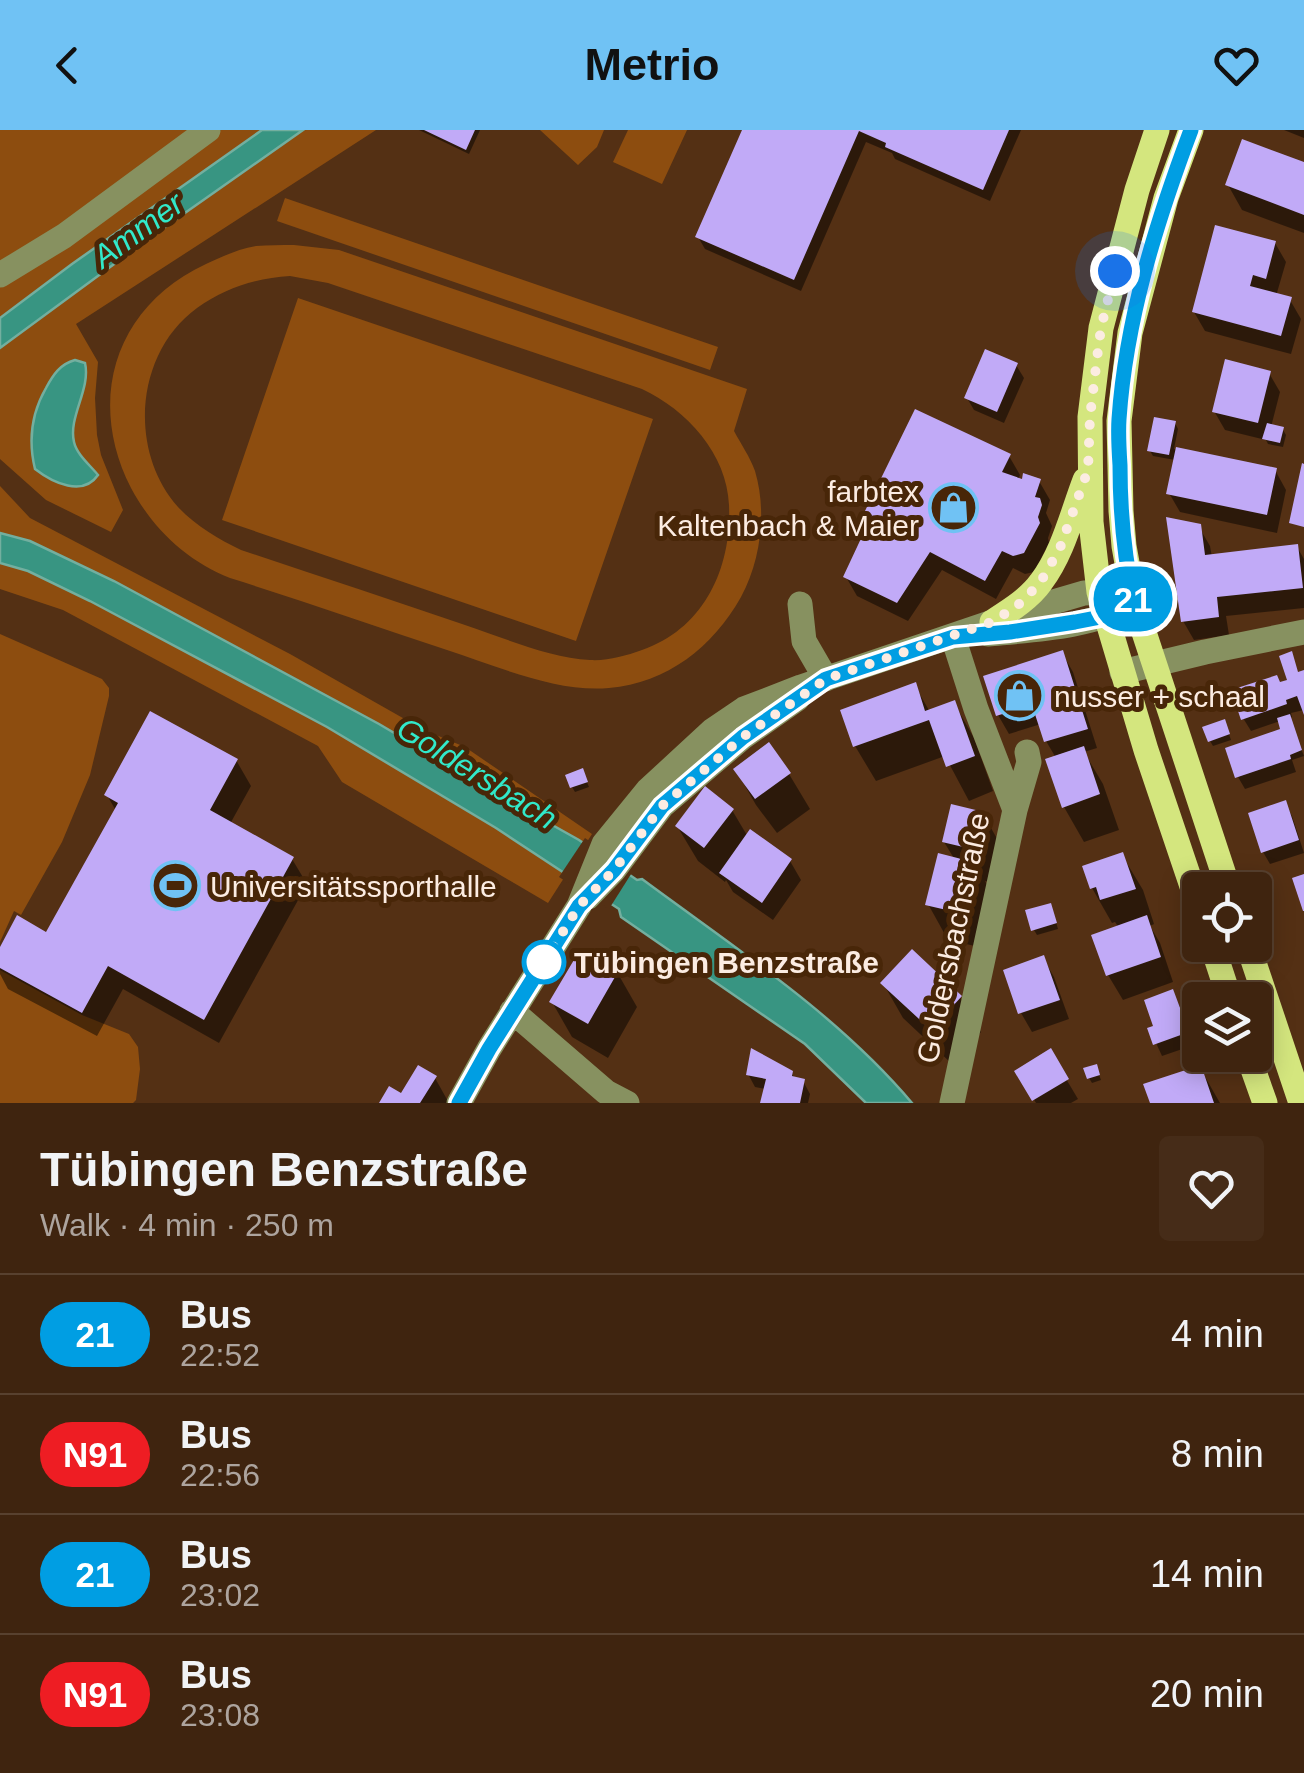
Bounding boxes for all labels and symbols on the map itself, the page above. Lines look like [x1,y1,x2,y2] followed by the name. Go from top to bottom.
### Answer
[84,184,191,276] water label: Ammer
[1090,246,1140,296] your location
[657,475,919,542] place label: farbtex Kaltenbach & Maier
[928,482,980,534] shop icon: farbtex Kaltenbach & Maier
[1088,566,1178,632] line badge: 21
[993,670,1045,722] shop icon: nusser + schaal
[1054,680,1265,713] place label: nusser + schaal
[391,710,563,836] water label: Goldersbach
[910,810,996,1066] street label: Goldersbachstraße
[149,860,201,912] sports icon: Universitätssporthalle
[210,870,497,903] place label: Universitätssporthalle
[523,941,565,983] marker: Tübingen Benzstraße
[574,946,879,979] place label: Tübingen Benzstraße

